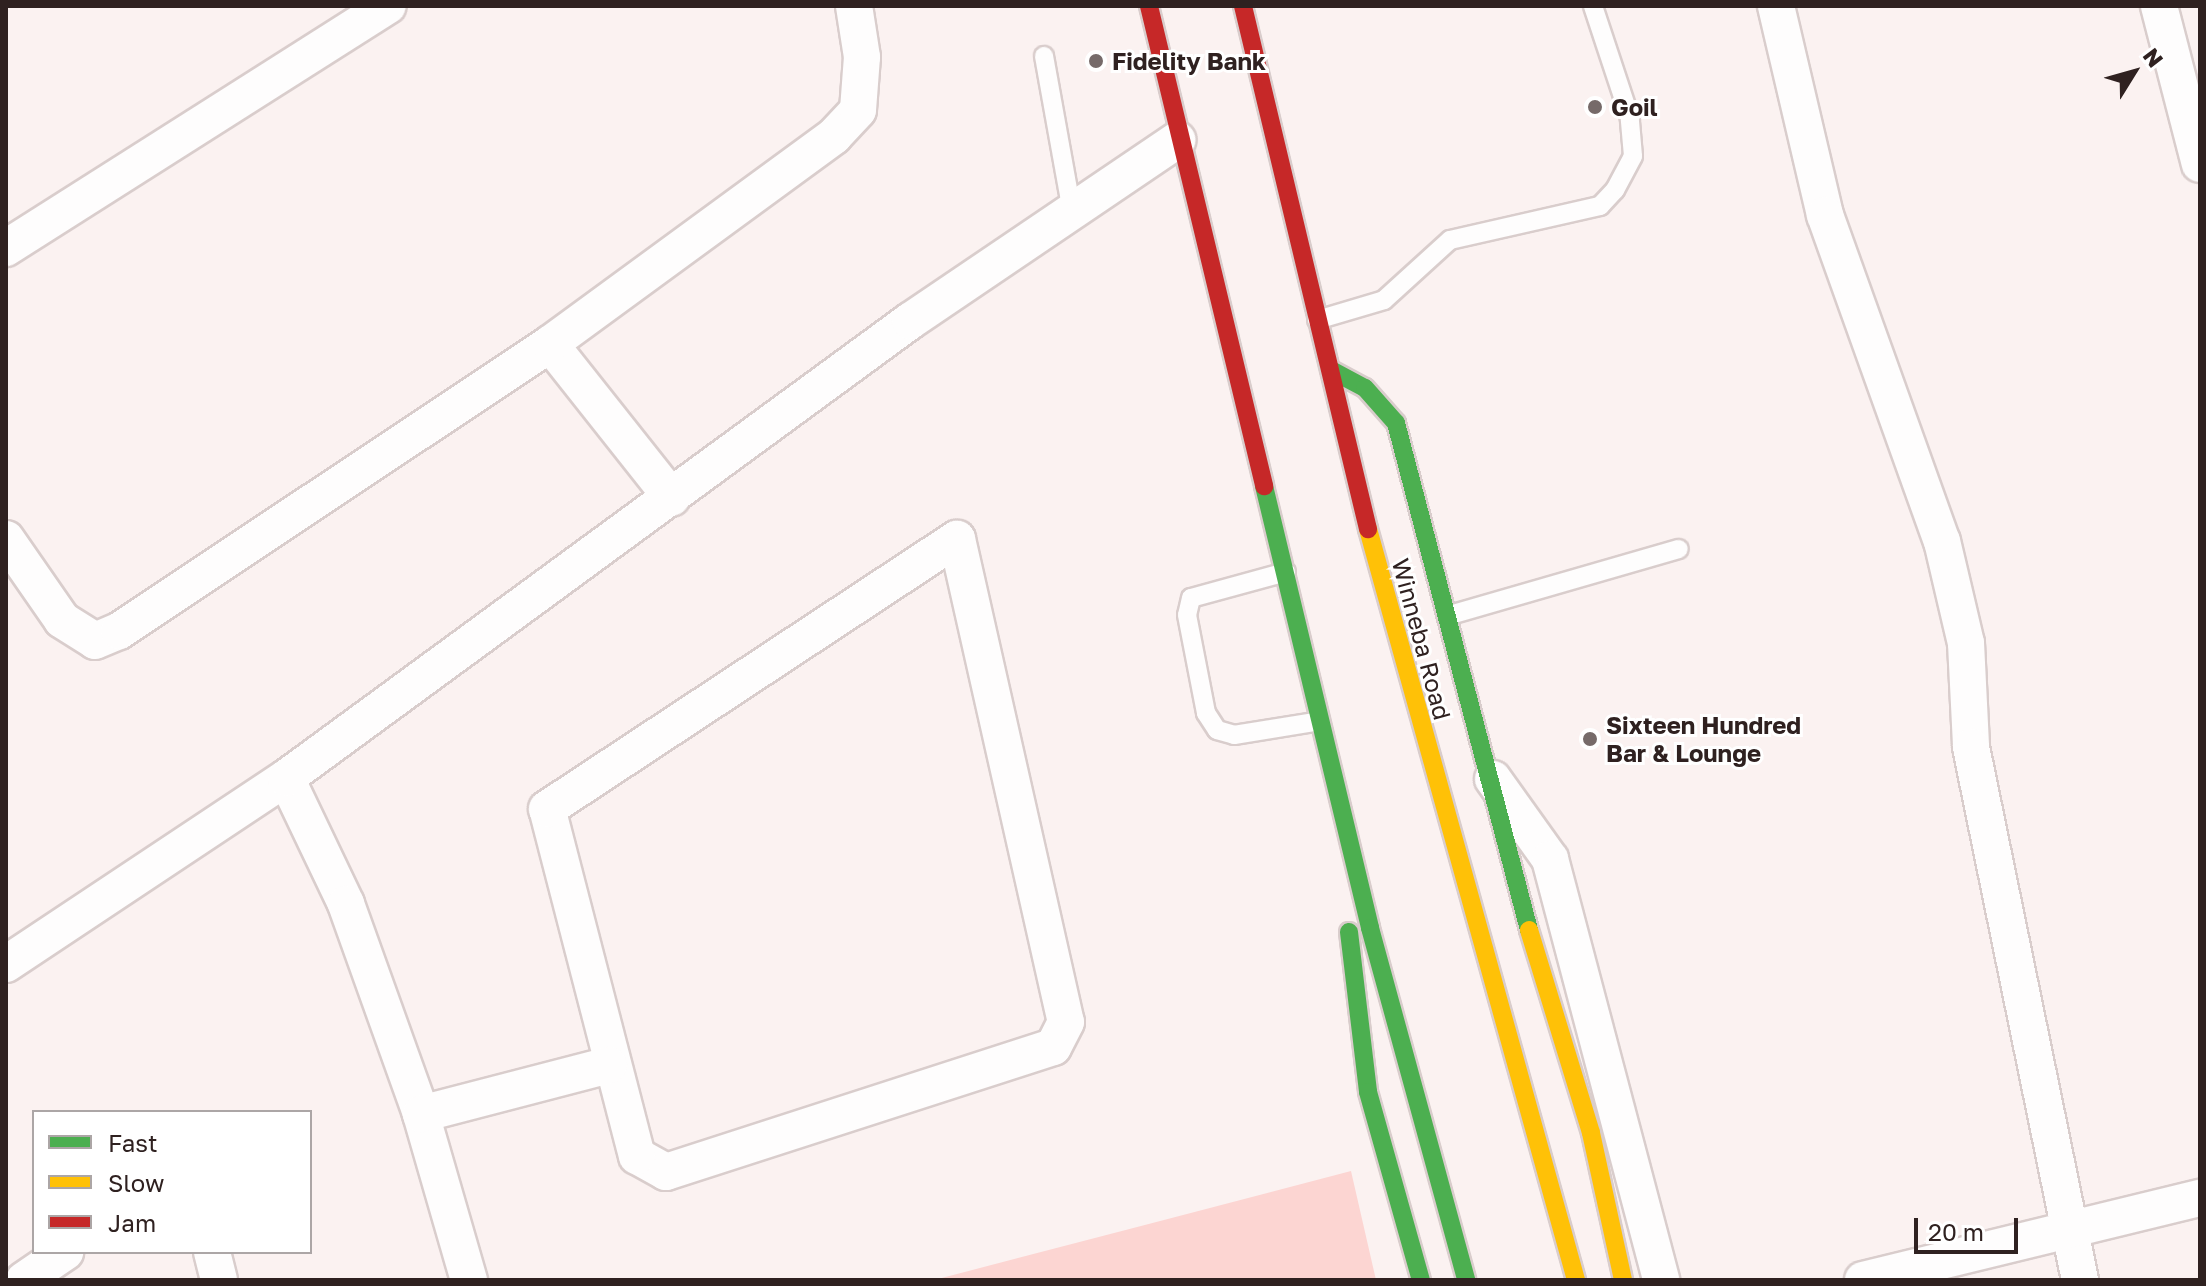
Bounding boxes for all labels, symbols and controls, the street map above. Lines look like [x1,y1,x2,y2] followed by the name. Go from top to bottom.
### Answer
[2094,32,2174,112] north arrow
[2138,42,2169,72] text: N
[1112,47,1266,75] place label: Fidelity Bank
[1087,52,1105,70] marker: Fidelity Bank
[1611,93,1658,121] place label: Goil
[1586,98,1604,116] marker: Goil
[1387,555,1457,723] street label: Winneba Road
[1606,711,1801,767] place label: Sixteen Hundred Bar & Lounge
[1581,730,1599,748] marker: Sixteen Hundred Bar & Lounge
[32,1110,312,1254] legend
[108,1128,158,1157] text: Fast
[108,1168,164,1197] text: Slow
[1918,1202,2022,1252] scale bar
[108,1208,156,1237] text: Jam
[1928,1217,1984,1246] text: 20 m

